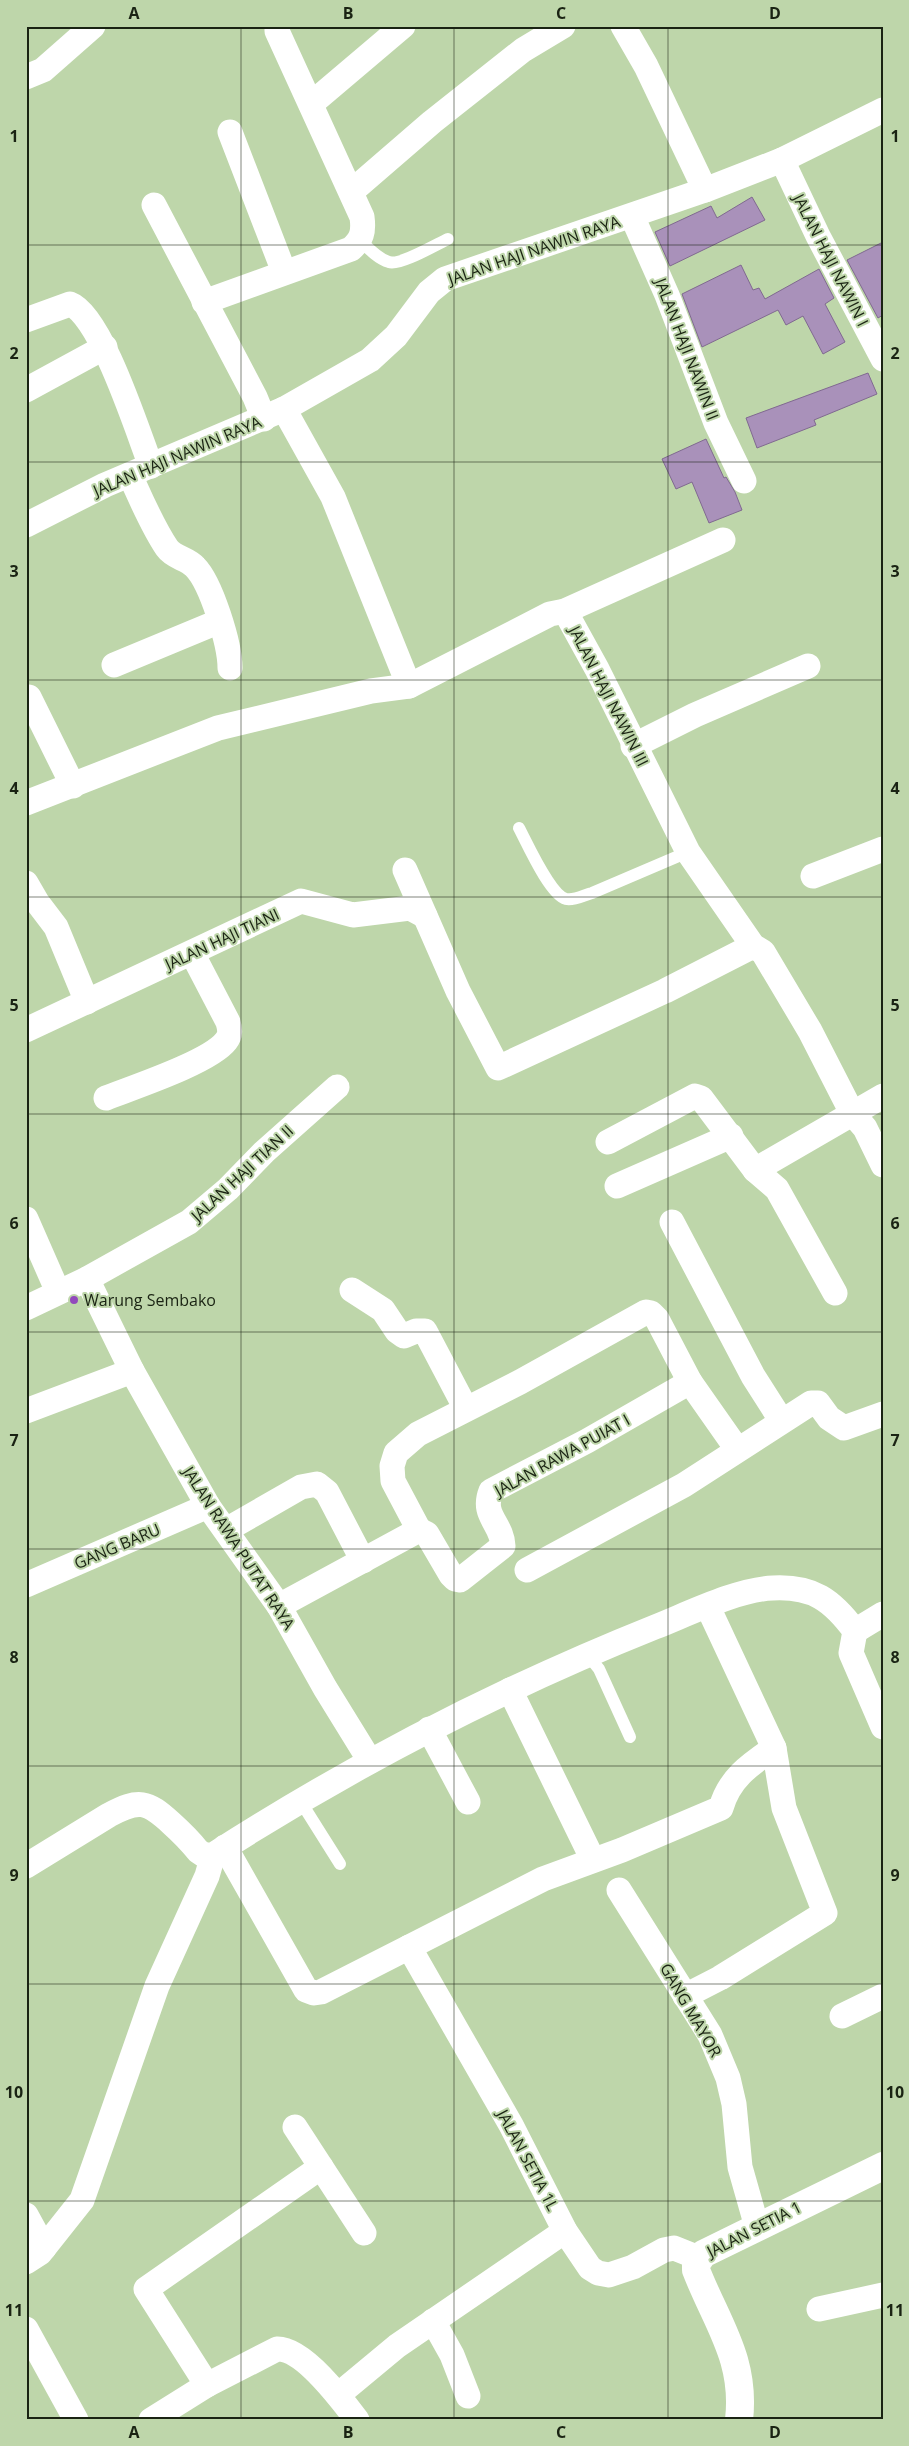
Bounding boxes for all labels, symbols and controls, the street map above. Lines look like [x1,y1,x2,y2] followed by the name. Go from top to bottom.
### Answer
[128,2,140,24] text: A
[343,2,353,24] text: B
[556,2,566,24] text: C
[769,2,781,24] text: D
[9,125,19,147] text: 1
[890,125,900,147] text: 1
[787,188,874,330] street label: JALAN HAJI NAWIN I
[443,210,624,290] street label: JALAN HAJI NAWIN RAYA
[649,273,724,423] street label: JALAN HAJI NAWIN II
[9,342,19,364] text: 2
[890,342,900,364] text: 2
[88,410,265,502] street label: JALAN HAJI NAWIN RAYA
[9,560,19,582] text: 3
[890,560,900,582] text: 3
[563,620,654,770] street label: JALAN HAJI NAWIN III
[9,777,19,799] text: 4
[890,777,900,799] text: 4
[159,903,283,976] street label: JALAN HAJI TIANI
[9,994,19,1016] text: 5
[890,994,900,1016] text: 5
[185,1120,298,1228] street label: JALAN HAJI TIAN II
[9,1212,19,1234] text: 6
[890,1212,900,1234] text: 6
[84,1289,216,1311] place label: Warung Sembako
[68,1294,80,1306] marker: Warung Sembako
[489,1409,634,1502] street label: JALAN RAWA PUIAT I
[9,1429,19,1451] text: 7
[890,1429,900,1451] text: 7
[177,1461,301,1635] street label: JALAN RAWA PUTAT RAYA
[71,1518,163,1574] street label: GANG BARU
[9,1646,19,1668] text: 8
[890,1646,900,1668] text: 8
[9,1864,19,1886] text: 9
[890,1864,900,1886] text: 9
[655,1959,727,2061] street label: GANG MAYOR
[5,2081,23,2103] text: 10
[886,2081,904,2103] text: 10
[491,2104,564,2215] street label: JALAN SETIA 1L
[701,2196,805,2263] street label: JALAN SETIA 1
[5,2299,23,2321] text: 11
[886,2299,904,2321] text: 11
[128,2421,140,2443] text: A
[343,2421,353,2443] text: B
[556,2421,566,2443] text: C
[769,2421,781,2443] text: D

